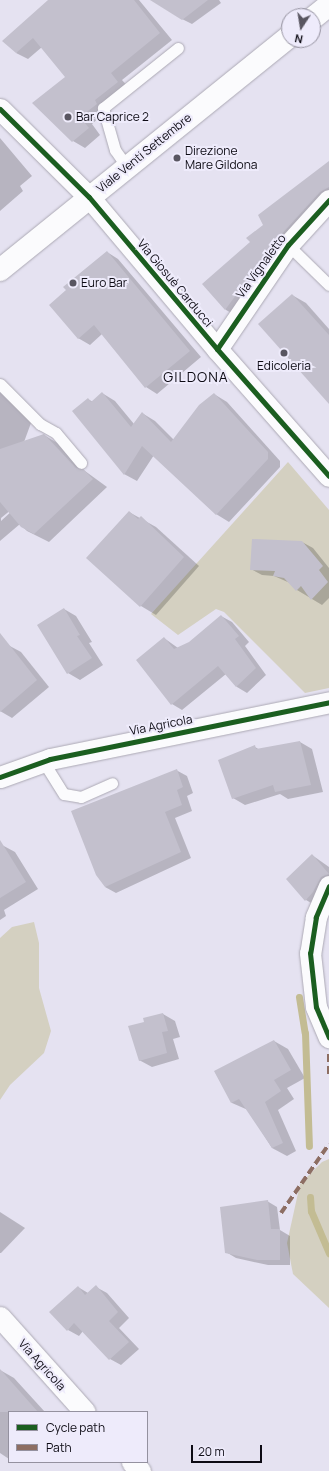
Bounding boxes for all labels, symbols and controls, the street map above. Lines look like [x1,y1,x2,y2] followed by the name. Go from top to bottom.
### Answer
[281,8,321,48] north arrow
[293,31,304,47] text: N
[76,110,149,124] place label: Bar Caprice 2
[94,110,194,196] street label: Viale Venti Settembre
[63,112,73,122] marker: Bar Caprice 2
[185,144,257,172] place label: Direzione Mare Gildona
[172,153,182,163] marker: Direzione Mare Gildona
[233,231,289,301] street label: Via Vignaletto
[134,236,216,330] street label: Via Giosuè Carducci
[81,276,127,290] place label: Euro Bar
[68,278,78,288] marker: Euro Bar
[279,348,289,358] marker: Edicoleria
[257,359,311,373] place label: Edicoleria
[163,369,229,385] district label: GILDONA
[128,712,194,738] street label: Via Agricola
[15,1337,69,1393] street label: Via Agricola
[8,1411,148,1463] legend
[46,1419,105,1436] text: Cycle path
[193,1437,264,1463] scale bar
[46,1439,72,1456] text: Path
[198,1443,225,1460] text: 20 m

